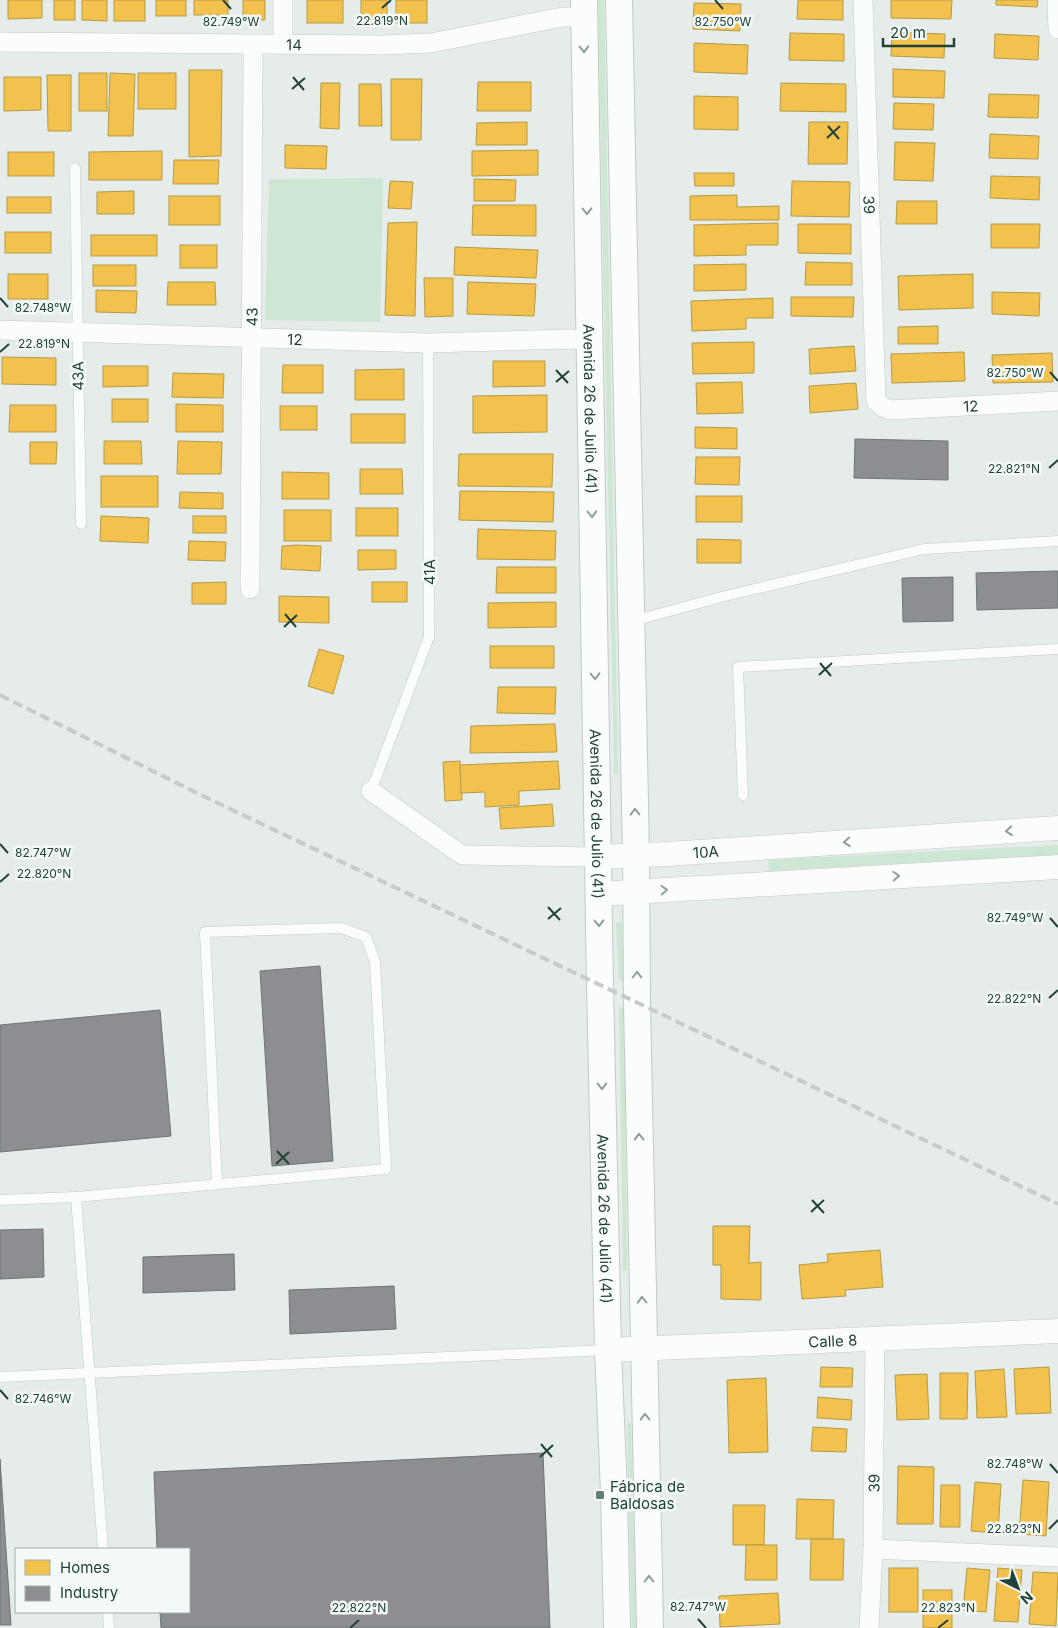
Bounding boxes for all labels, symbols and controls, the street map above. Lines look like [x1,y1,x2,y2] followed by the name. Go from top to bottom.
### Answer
[356,13,408,28] text: 22.819°N
[203,14,259,29] text: 82.749°W
[695,14,752,29] text: 82.750°W
[883,15,954,47] scale bar
[890,23,926,42] text: 20 m
[286,35,302,54] street label: 14
[579,45,590,53] one-way arrow
[860,195,879,214] street label: 39
[582,208,592,215] one-way arrow
[15,300,71,315] text: 82.748°W
[242,307,261,327] street label: 43
[580,324,602,494] street label: Avenida 26 de Julio (41)
[287,329,303,349] street label: 12
[18,336,70,351] text: 22.819°N
[68,361,88,391] street label: 43A
[987,365,1044,380] text: 82.750°W
[963,396,979,416] street label: 12
[988,461,1040,476] text: 22.821°N
[587,510,597,518] one-way arrow
[420,559,439,585] street label: 41A
[590,672,600,680] one-way arrow
[586,729,608,899] street label: Avenida 26 de Julio (41)
[630,808,641,816] one-way arrow
[1005,825,1013,836] one-way arrow
[843,836,851,847] one-way arrow
[692,841,719,862] street label: 10A
[15,845,71,860] text: 82.747°W
[17,866,71,881] text: 22.820°N
[893,871,901,882] one-way arrow
[661,884,669,895] one-way arrow
[987,910,1043,925] text: 82.749°W
[594,920,604,928] one-way arrow
[632,971,642,978] one-way arrow
[987,991,1041,1006] text: 22.822°N
[597,1082,607,1090] one-way arrow
[634,1133,644,1141] one-way arrow
[594,1134,616,1304] street label: Avenida 26 de Julio (41)
[637,1296,648,1304] one-way arrow
[808,1330,858,1351] street label: Calle 8
[15,1391,71,1406] text: 82.746°W
[640,1413,650,1420] one-way arrow
[987,1456,1043,1471] text: 82.748°W
[864,1474,883,1492] street label: 39
[610,1477,685,1513] place label: Fábrica de Baldosas
[594,1489,606,1501] marker: Fábrica de Baldosas
[987,1521,1041,1536] text: 22.823°N
[15,1548,190,1613] legend
[60,1558,110,1577] text: Homes
[993,1563,1043,1613] north arrow
[644,1575,654,1583] one-way arrow
[60,1583,119,1602] text: Industry
[1017,1588,1037,1608] text: N
[670,1599,726,1614] text: 82.747°W
[332,1600,386,1615] text: 22.822°N
[921,1600,975,1615] text: 22.823°N

